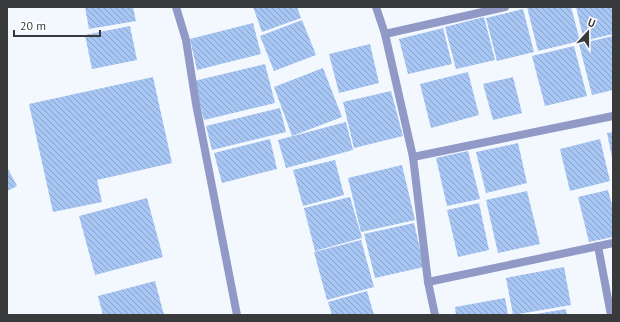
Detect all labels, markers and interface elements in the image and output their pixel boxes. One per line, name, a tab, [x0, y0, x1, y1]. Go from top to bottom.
scale bar	[14, 12, 100, 38]
north arrow	[568, 12, 608, 52]
text: U	[586, 15, 597, 30]
text: 20 m	[20, 18, 46, 33]

